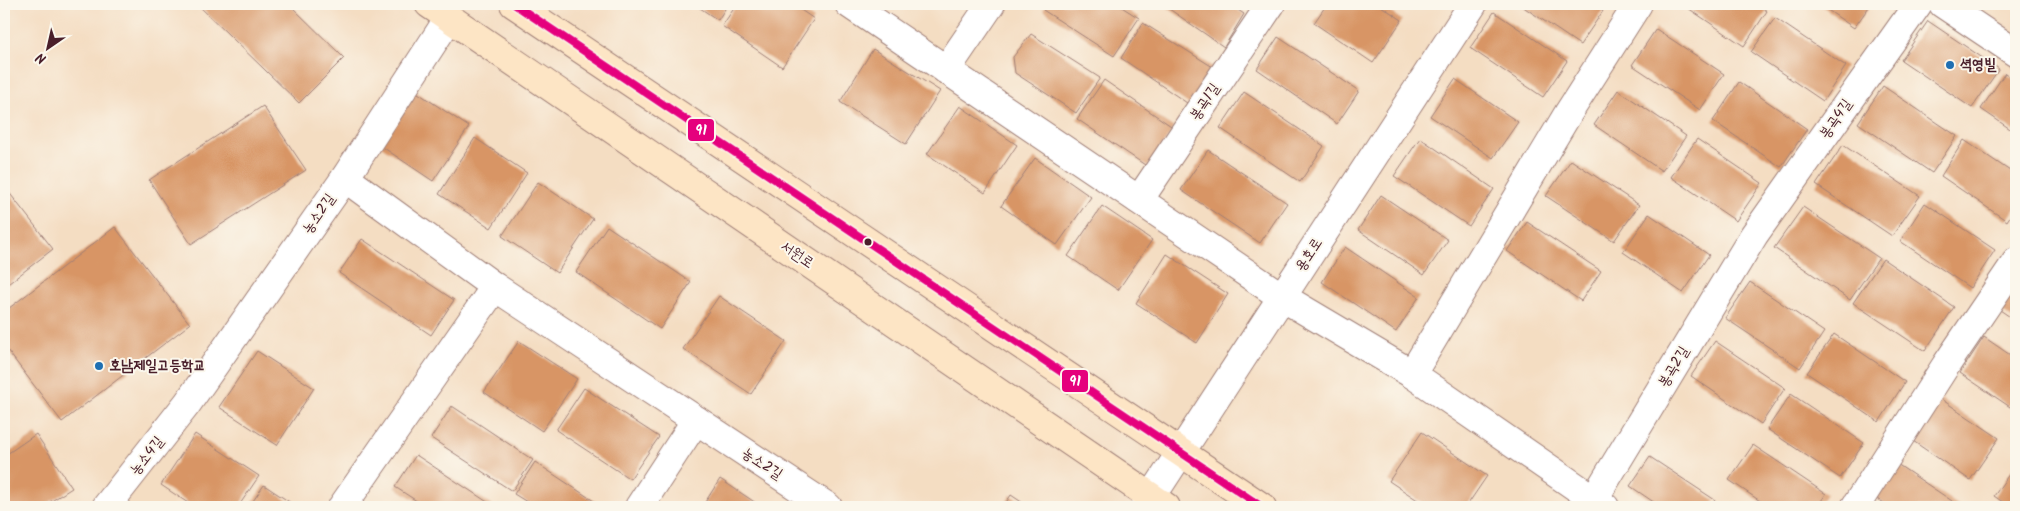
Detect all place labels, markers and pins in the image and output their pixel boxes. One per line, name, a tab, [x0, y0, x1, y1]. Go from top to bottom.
place label: 셕영빌	[1960, 53, 1997, 77]
marker: 셕영빌	[1944, 59, 1956, 71]
unlabelled marker	[863, 237, 873, 247]
place label: 호남제일고등학교	[109, 354, 206, 378]
marker: 호남제일고등학교	[93, 360, 105, 372]

